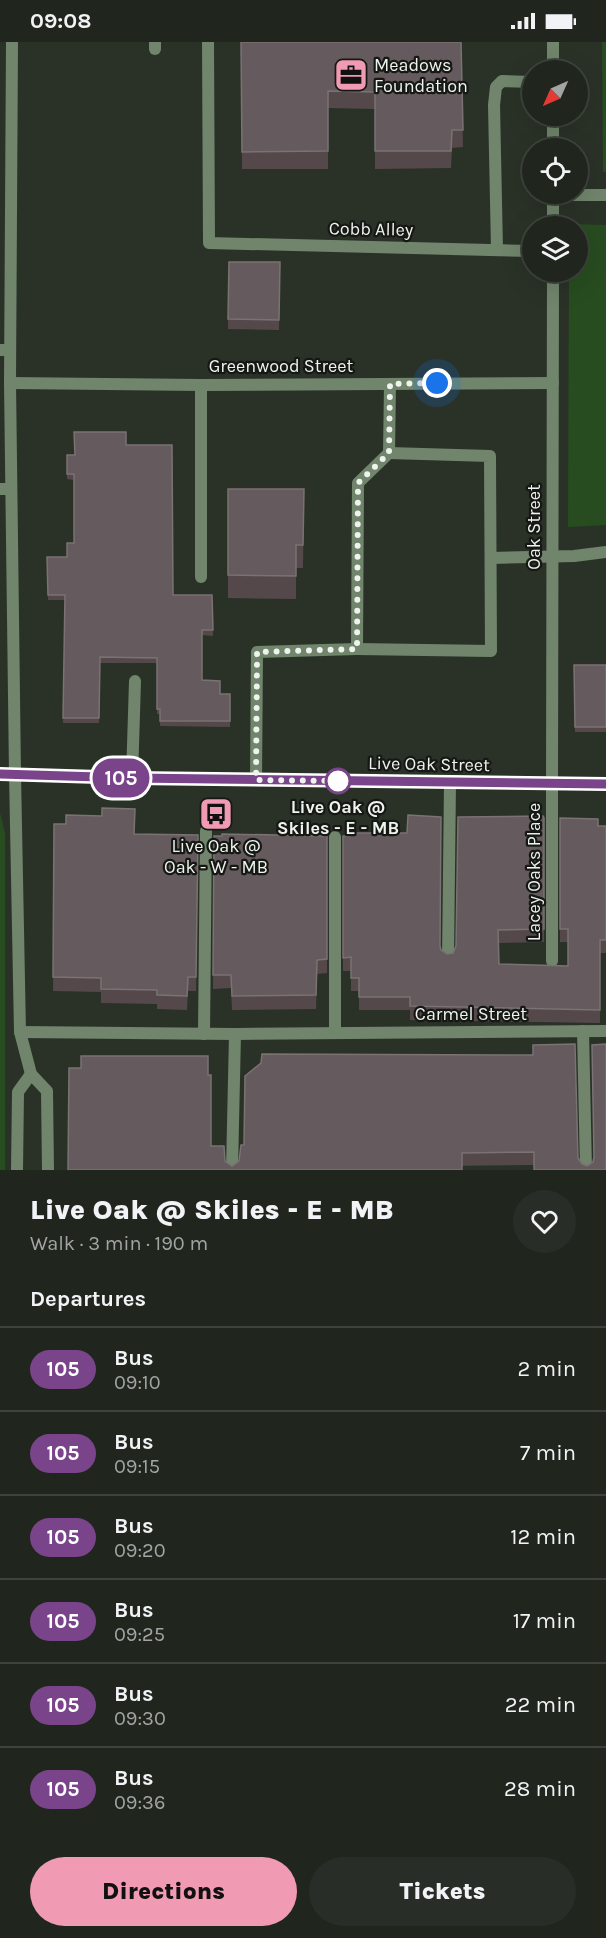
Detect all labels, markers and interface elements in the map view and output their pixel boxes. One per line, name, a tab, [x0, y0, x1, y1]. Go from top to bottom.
text: 09:08	[30, 8, 91, 34]
place label: Meadows Foundation	[374, 54, 468, 97]
office icon: Meadows Foundation	[333, 57, 369, 93]
north arrow	[522, 60, 588, 126]
map controls	[522, 60, 588, 282]
button: locate	[522, 138, 588, 204]
button: layers	[522, 216, 588, 282]
street label: Cobb Alley	[329, 217, 414, 241]
street label: Greenwood Street	[209, 355, 353, 377]
your location	[422, 368, 452, 398]
street label: Oak Street	[523, 484, 545, 570]
street label: Live Oak Street	[368, 752, 490, 776]
line badge: 105	[86, 758, 156, 798]
text: 105	[105, 766, 138, 790]
marker: Live Oak @ Skiles - E - MB	[325, 768, 351, 794]
bus stop icon: Live Oak @ Oak - W - MB	[198, 796, 234, 832]
place label: Live Oak @ Skiles - E - MB	[277, 796, 399, 839]
street label: Lacey Oaks Place	[523, 803, 545, 941]
place label: Live Oak @ Oak - W - MB	[164, 835, 268, 878]
street label: Carmel Street	[415, 1003, 527, 1025]
button: heart	[513, 1190, 576, 1253]
text: Live Oak @ Skiles - E - MB	[30, 1193, 394, 1226]
text: Walk · 3 min · 190 m	[30, 1232, 208, 1255]
text: Departures	[30, 1286, 146, 1312]
text: Bus	[114, 1345, 154, 1371]
text: 2 min	[518, 1356, 576, 1382]
text: 105	[47, 1357, 80, 1381]
text: 09:10	[114, 1371, 161, 1394]
text: Bus	[114, 1429, 154, 1455]
text: 7 min	[520, 1440, 576, 1466]
text: 105	[47, 1441, 80, 1465]
text: 09:15	[114, 1455, 160, 1478]
text: Bus	[114, 1513, 154, 1539]
text: 12 min	[510, 1524, 576, 1550]
text: 105	[47, 1525, 80, 1549]
text: 09:20	[114, 1539, 166, 1562]
text: Bus	[114, 1597, 154, 1623]
text: 17 min	[513, 1608, 576, 1634]
text: 105	[47, 1609, 80, 1633]
text: 09:25	[114, 1623, 165, 1646]
text: Bus	[114, 1681, 154, 1707]
text: 22 min	[505, 1692, 576, 1718]
text: 105	[47, 1693, 80, 1717]
text: 09:30	[114, 1707, 166, 1730]
text: Bus	[114, 1765, 154, 1791]
text: 28 min	[504, 1776, 576, 1802]
text: 105	[47, 1777, 80, 1801]
text: 09:36	[114, 1791, 165, 1814]
button: Directions	[30, 1857, 297, 1926]
button: Tickets	[309, 1857, 576, 1926]

